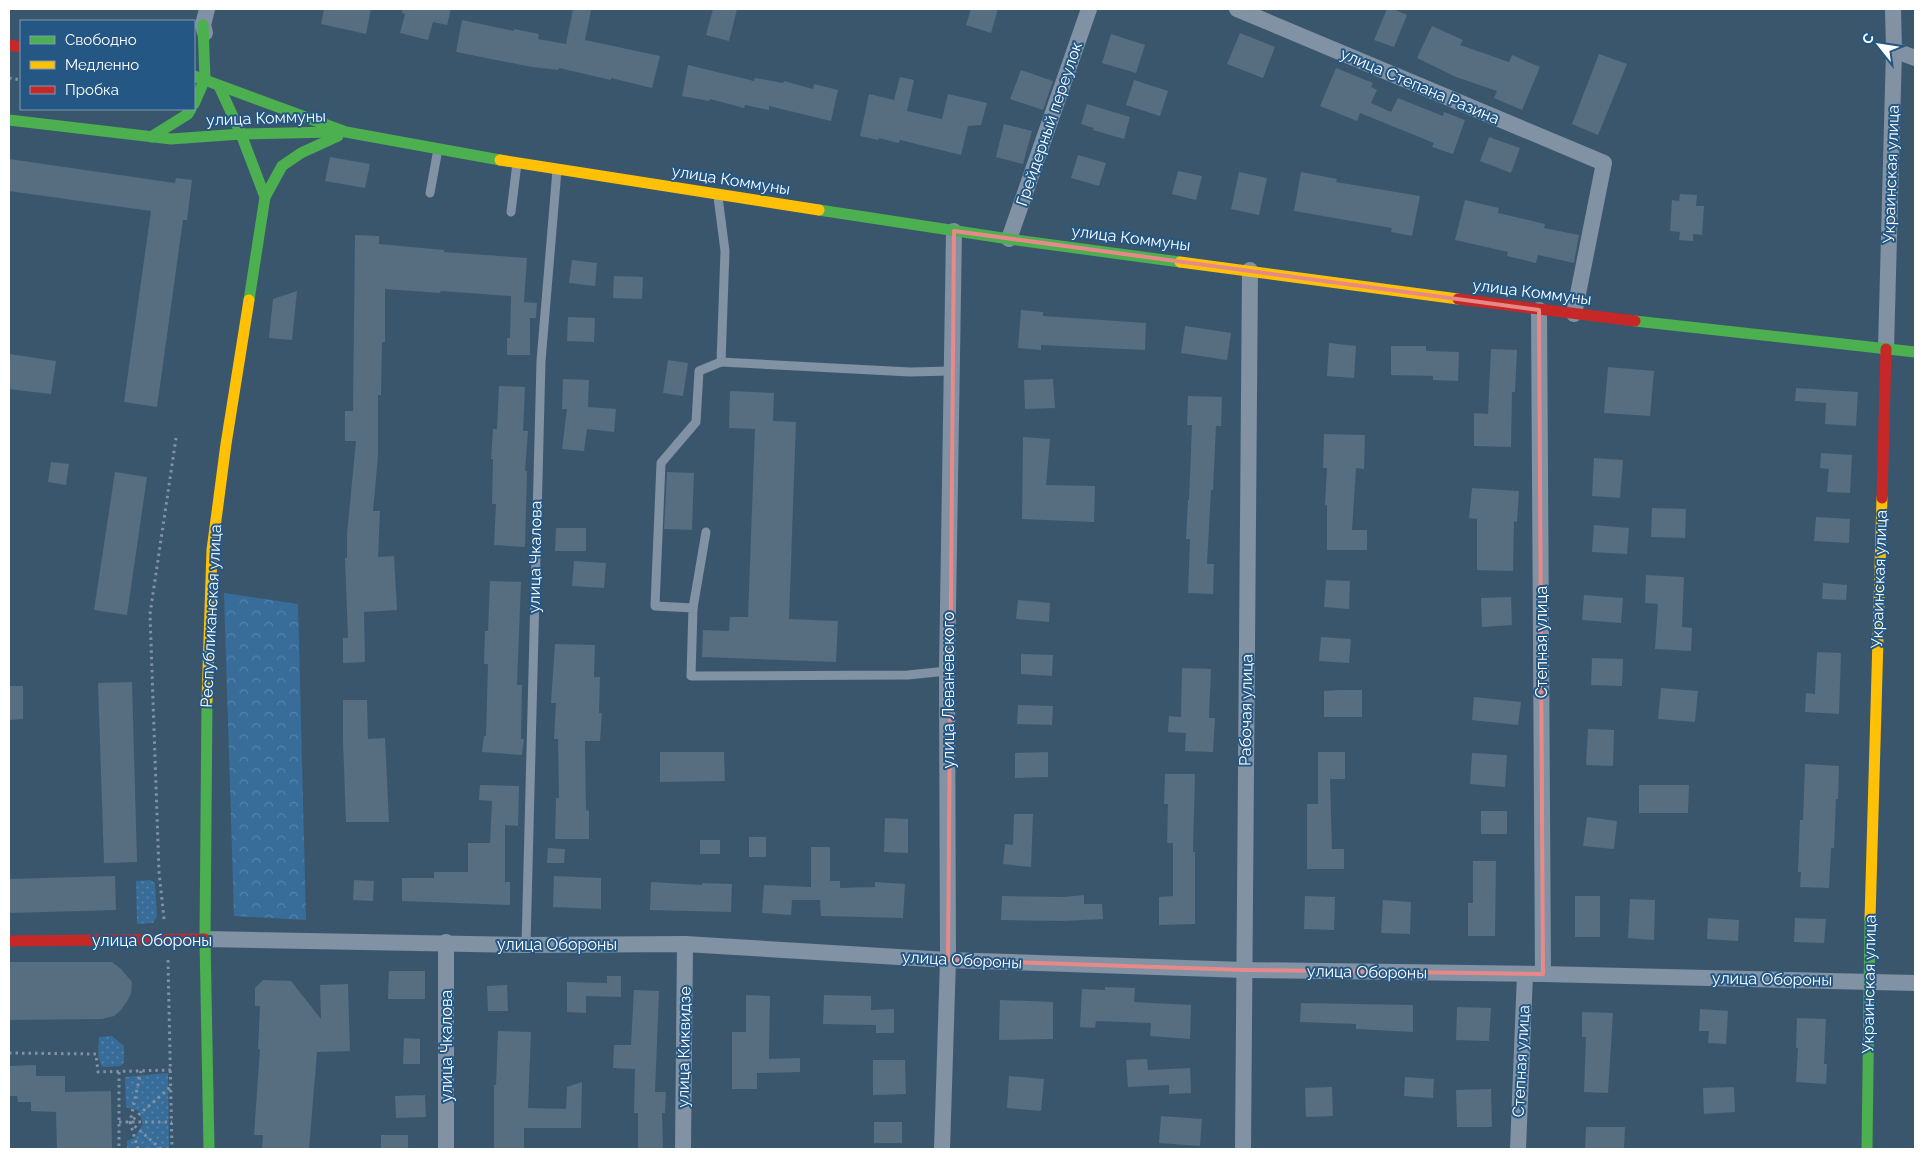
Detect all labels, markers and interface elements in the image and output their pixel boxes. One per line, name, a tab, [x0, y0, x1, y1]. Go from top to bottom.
legend	[20, 20, 195, 110]
north arrow	[1854, 20, 1904, 70]
text: С	[1858, 30, 1877, 47]
text: Свободно	[65, 31, 137, 49]
street label: Грейдерный переулок	[1012, 39, 1086, 209]
street label: улица Степана Разина	[1338, 44, 1502, 128]
text: Медленно	[65, 56, 139, 74]
text: Пробка	[65, 81, 119, 99]
street label: Украинская улица	[1879, 104, 1903, 244]
street label: улица Коммуны	[206, 106, 326, 130]
street label: улица Коммуны	[670, 161, 792, 199]
street label: улица Коммуны	[1070, 221, 1192, 255]
street label: улица Коммуны	[1471, 275, 1593, 309]
street label: улица Чкалова	[525, 501, 545, 613]
street label: Украинская улица	[1867, 509, 1891, 649]
street label: Республиканская улица	[197, 524, 225, 708]
street label: Степная улица	[1532, 586, 1551, 698]
street label: улица Леваневского	[939, 611, 958, 769]
street label: Рабочая улица	[1236, 654, 1256, 766]
street label: Украинская улица	[1858, 915, 1880, 1053]
street label: улица Обороны	[92, 931, 212, 950]
street label: улица Обороны	[497, 935, 617, 954]
street label: улица Обороны	[901, 947, 1023, 973]
street label: улица Обороны	[1307, 961, 1427, 983]
street label: улица Обороны	[1712, 968, 1832, 990]
street label: улица Киквидзе	[673, 986, 695, 1108]
street label: улица Чкалова	[437, 990, 456, 1102]
street label: Степная улица	[1509, 1004, 1533, 1118]

